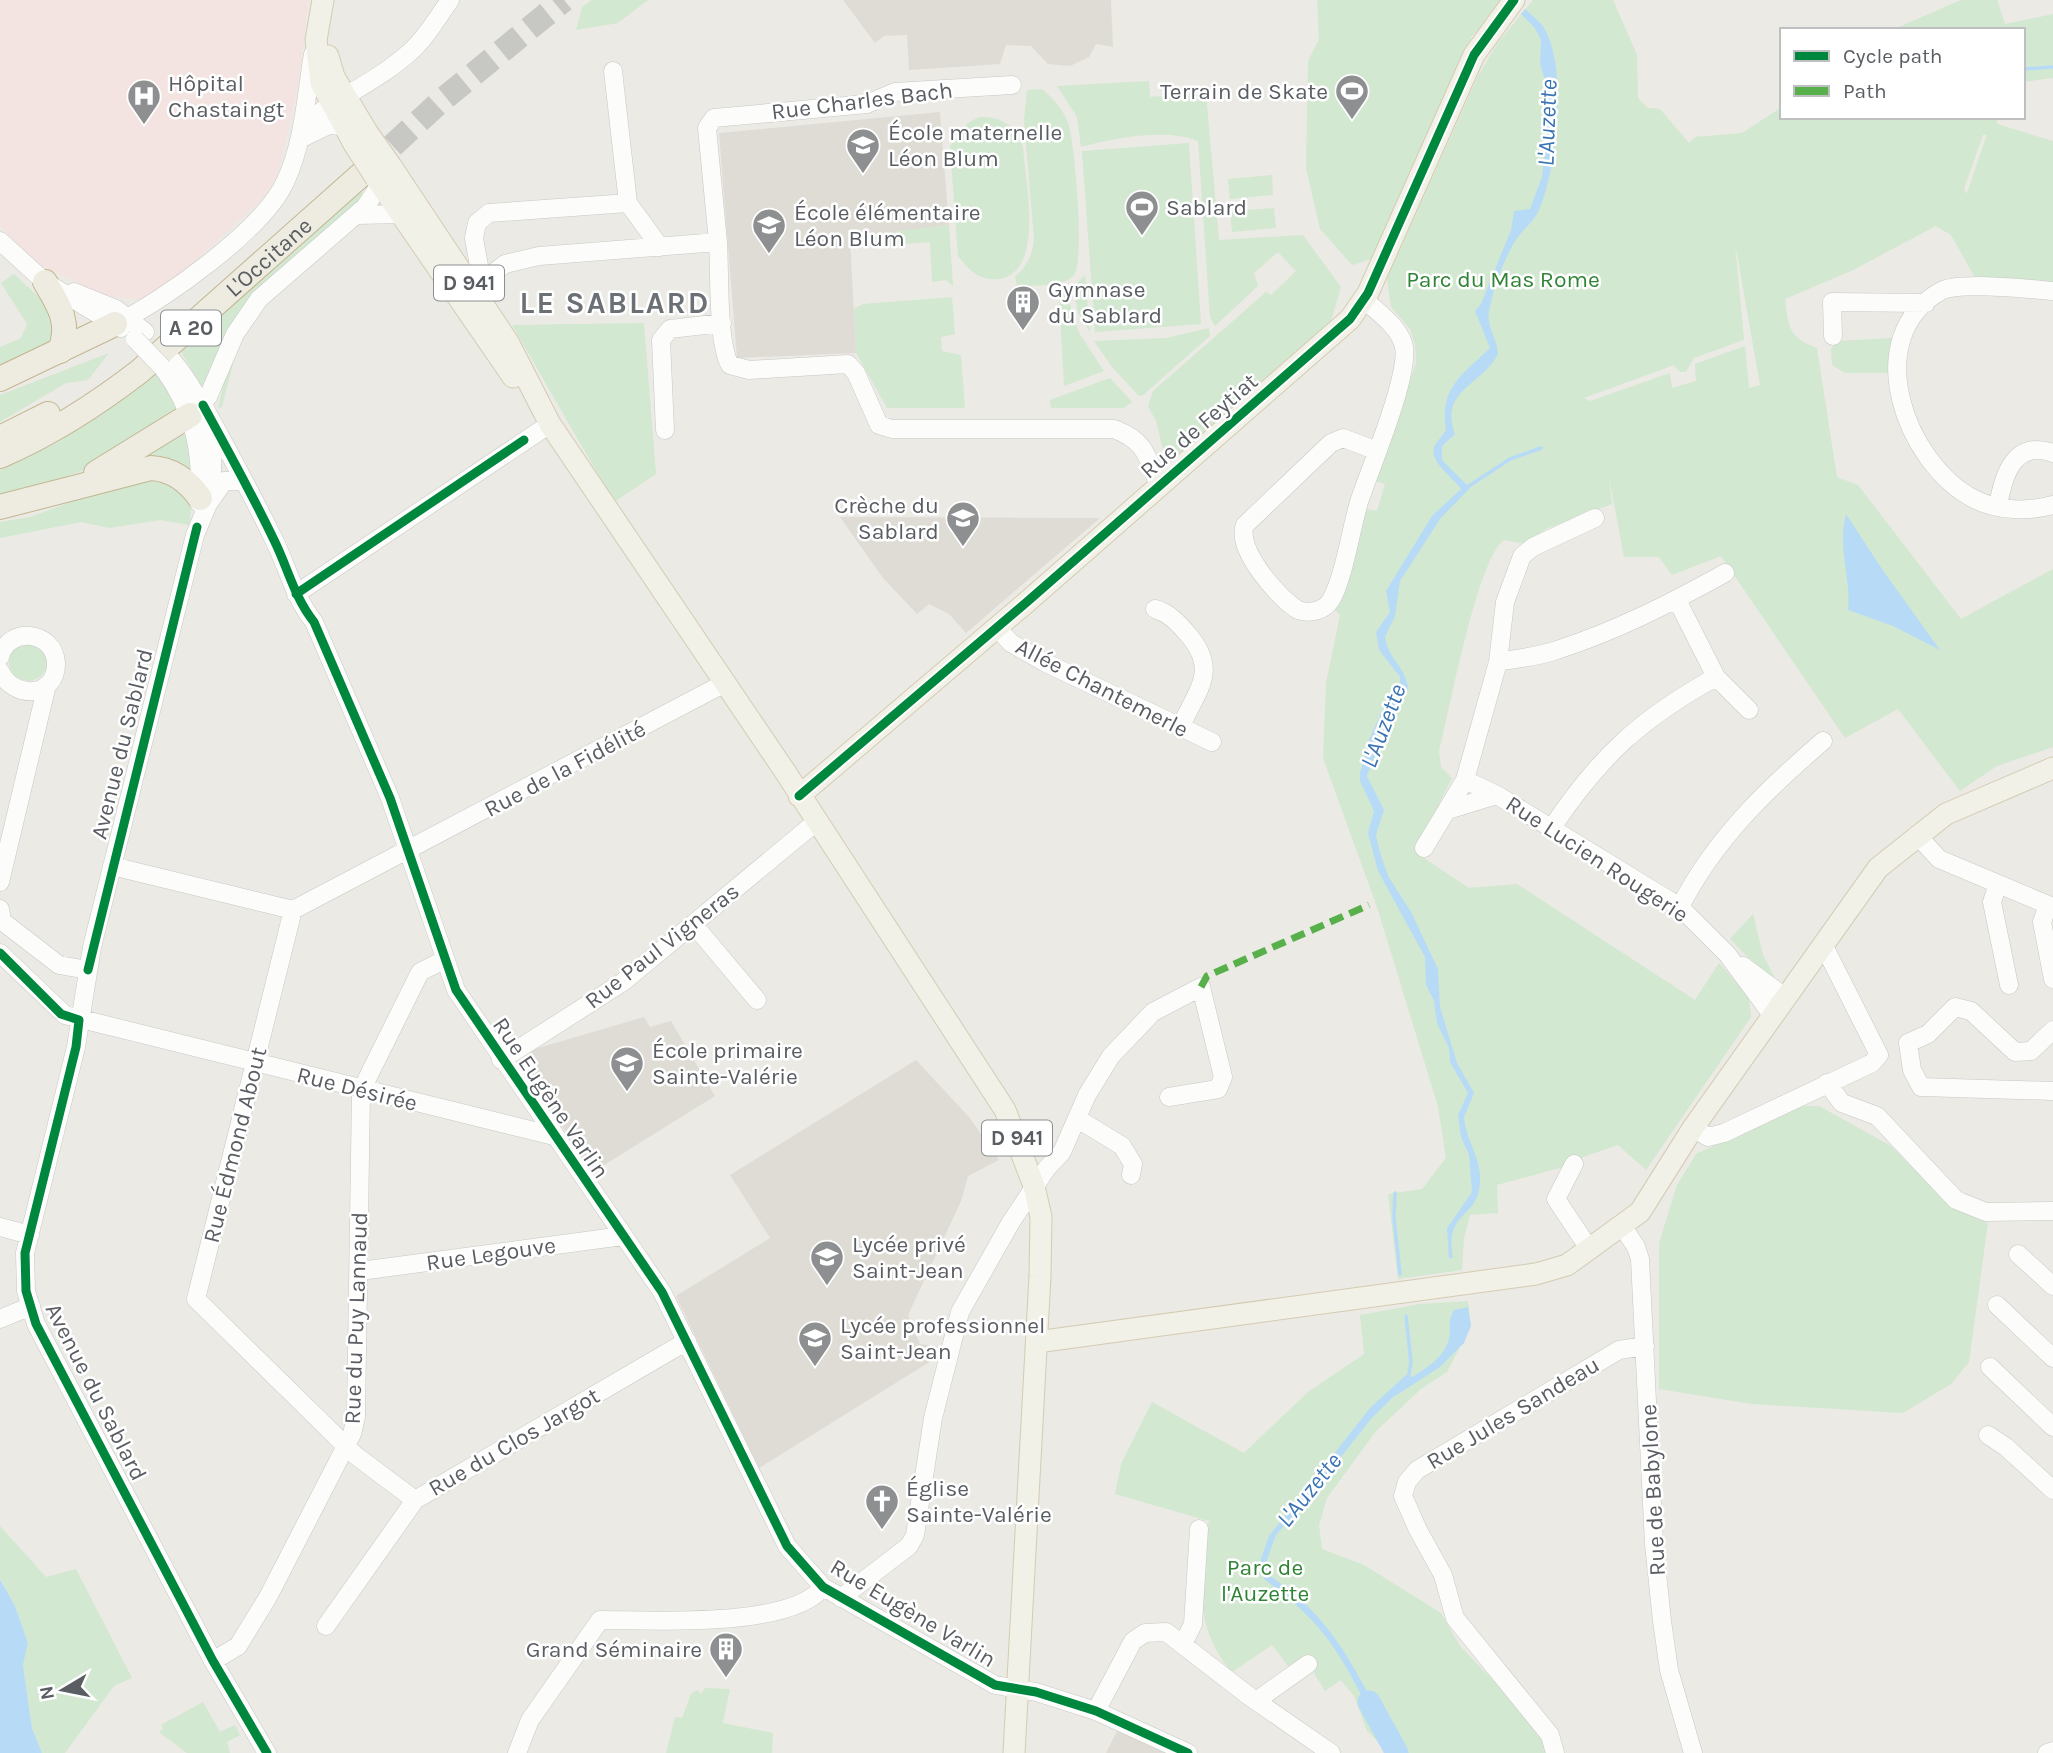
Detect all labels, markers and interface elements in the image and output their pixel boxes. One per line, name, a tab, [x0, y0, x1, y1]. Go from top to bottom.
legend	[1780, 28, 2025, 119]
text: Cycle path	[1843, 44, 1943, 68]
place label: Hôpital Chastaingt	[168, 70, 285, 123]
sports icon: Terrain de Skate	[1333, 72, 1371, 121]
street label: Rue Charles Bach	[770, 76, 954, 126]
hospital icon: Hôpital Chastaingt	[125, 77, 163, 126]
place label: Terrain de Skate	[1160, 78, 1328, 105]
water label: L'Auzette	[1531, 79, 1563, 167]
text: Path	[1843, 79, 1887, 103]
place label: École maternelle Léon Blum	[888, 119, 1062, 172]
school or university icon: École maternelle Léon Blum	[844, 126, 882, 175]
sports icon: Sablard	[1123, 188, 1161, 237]
place label: Sablard	[1166, 194, 1247, 221]
place label: École élémentaire Léon Blum	[794, 199, 981, 252]
school or university icon: École élémentaire Léon Blum	[750, 206, 788, 255]
street label: L'Occitane	[220, 212, 317, 302]
road number: D 941	[434, 266, 504, 300]
park label: Parc du Mas Rome	[1406, 266, 1600, 293]
place label: Gymnase du Sablard	[1048, 276, 1162, 329]
building icon: Gymnase du Sablard	[1004, 283, 1042, 332]
district label: LE SABLARD	[520, 285, 710, 321]
road number: A 20	[161, 310, 221, 346]
street label: Rue de Feytiat	[1135, 367, 1264, 484]
place label: Crèche du Sablard	[834, 492, 939, 545]
school or university icon: Crèche du Sablard	[944, 499, 982, 548]
street label: Allée Chantemerle	[1011, 633, 1193, 743]
street label: Avenue du Sablard	[85, 646, 159, 842]
water label: L'Auzette	[1354, 680, 1412, 772]
street label: Rue de la Fidélité	[480, 715, 650, 823]
street label: Rue Lucien Rougerie	[1501, 790, 1693, 928]
street label: Rue Paul Vigneras	[580, 877, 744, 1015]
street label: Rue Eugène Varlin	[487, 1012, 615, 1184]
place label: École primaire Sainte-Valérie	[652, 1037, 803, 1090]
street label: Rue Édmond About	[198, 1044, 272, 1246]
school or university icon: École primaire Sainte-Valérie	[608, 1044, 646, 1093]
street label: Rue Désirée	[294, 1061, 420, 1117]
road number: D 941	[982, 1120, 1052, 1156]
street label: Rue du Puy Lannaud	[339, 1211, 373, 1425]
place label: Lycée privé Saint-Jean	[852, 1231, 966, 1284]
street label: Rue Legouve	[424, 1232, 558, 1276]
school or university icon: Lycée privé Saint-Jean	[808, 1238, 846, 1287]
street label: Avenue du Sablard	[40, 1299, 152, 1485]
place label: Lycée professionnel Saint-Jean	[840, 1312, 1045, 1365]
school or university icon: Lycée professionnel Saint-Jean	[796, 1319, 834, 1368]
street label: Rue Jules Sandeau	[1422, 1351, 1604, 1475]
street label: Rue du Clos Jargot	[424, 1382, 605, 1502]
street label: Rue de Babylone	[1635, 1403, 1671, 1577]
water label: L'Auzette	[1271, 1447, 1347, 1533]
place label: Église Sainte-Valérie	[906, 1475, 1052, 1528]
church icon: Église Sainte-Valérie	[863, 1482, 901, 1531]
street label: Rue Eugène Varlin	[825, 1553, 1001, 1673]
park label: Parc de l'Auzette	[1221, 1554, 1309, 1607]
building icon: Grand Séminaire	[707, 1630, 745, 1679]
place label: Grand Séminaire	[526, 1636, 702, 1663]
north arrow	[28, 1655, 98, 1725]
text: N	[35, 1684, 59, 1701]

